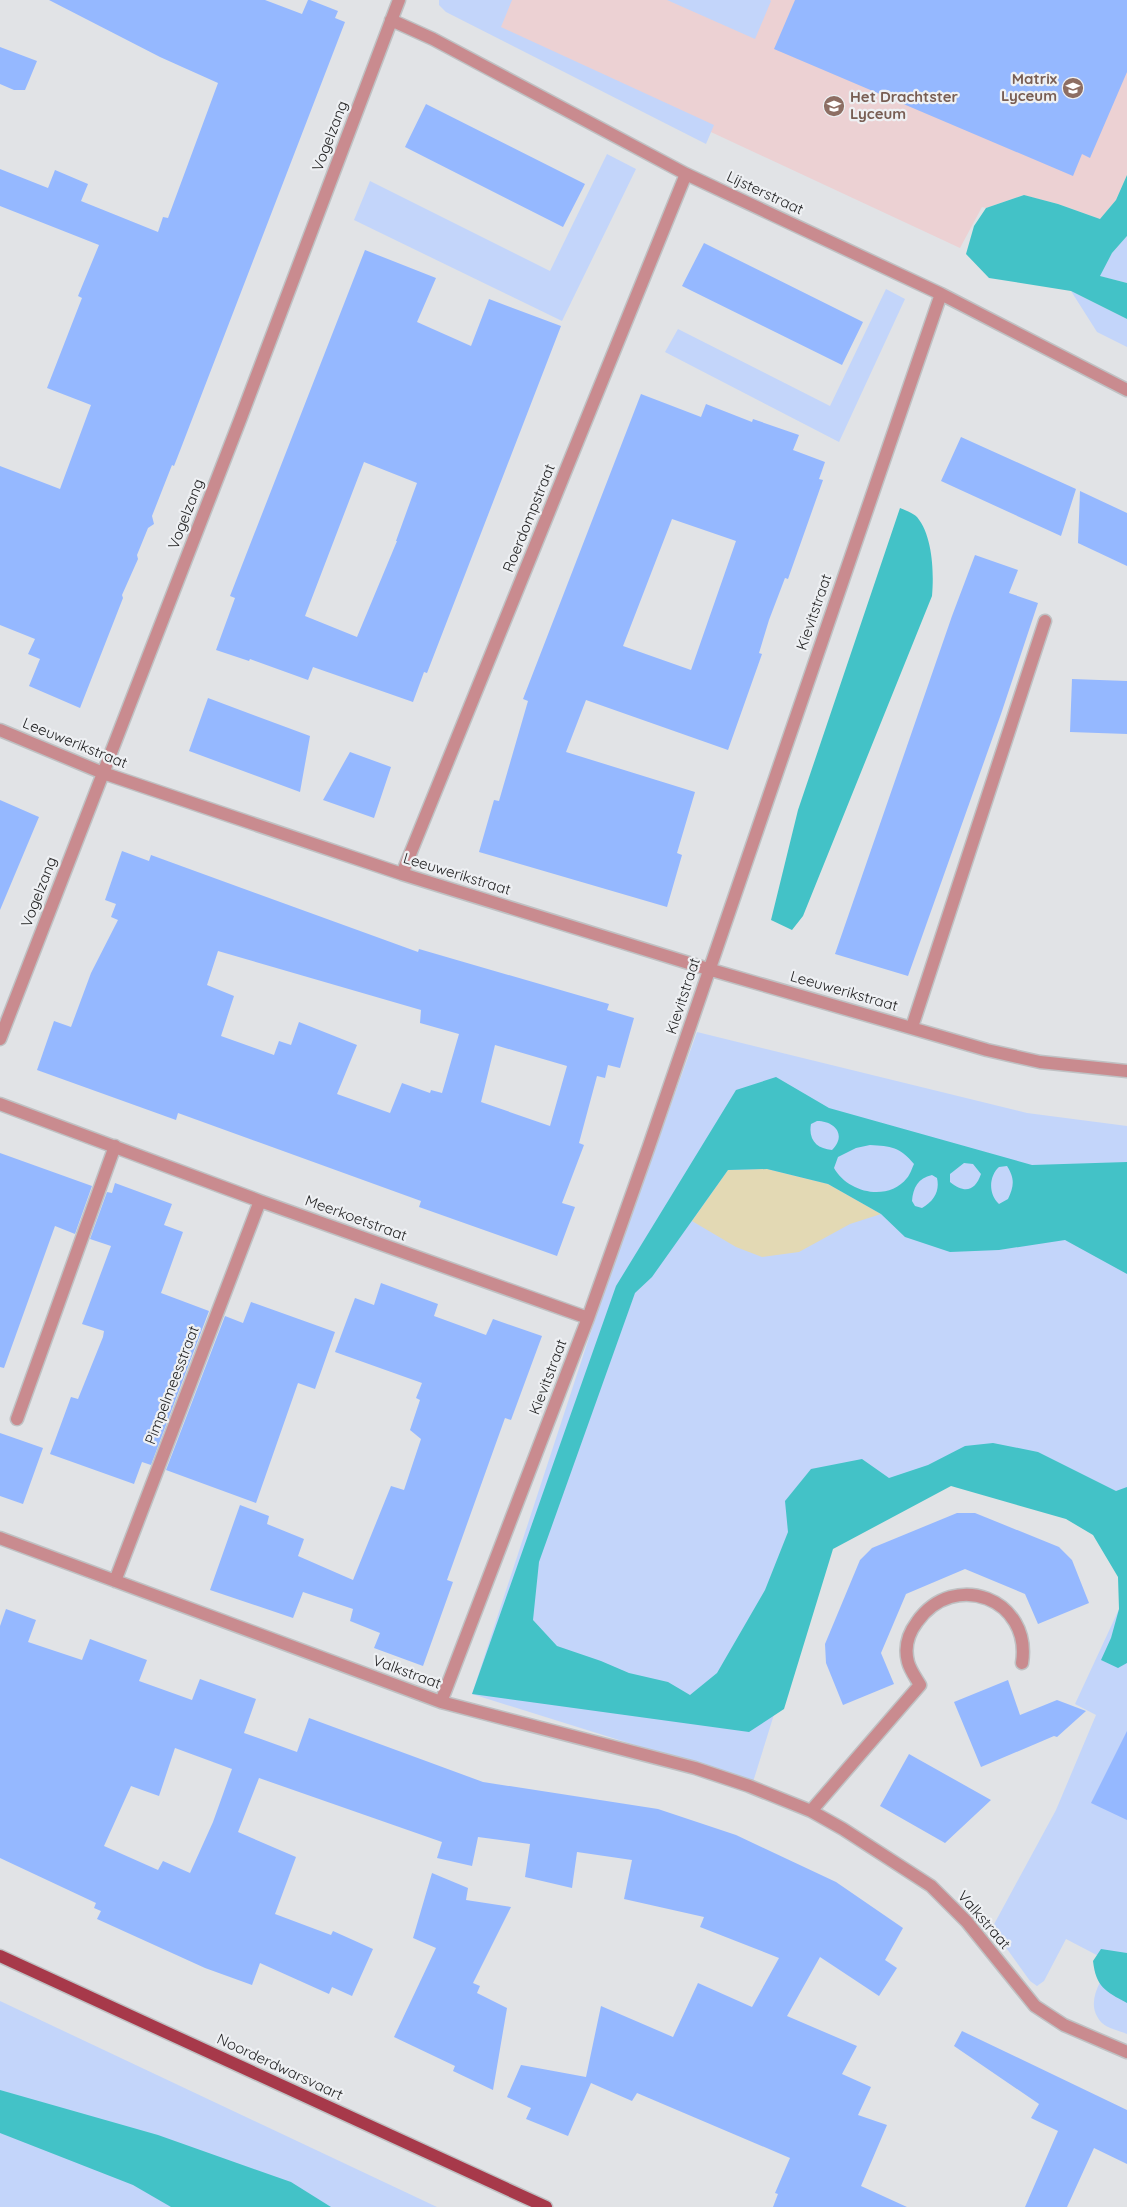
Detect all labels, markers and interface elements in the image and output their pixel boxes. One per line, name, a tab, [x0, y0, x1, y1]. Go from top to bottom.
place label: Matrix Lyceum	[1001, 69, 1058, 105]
school or university icon: Matrix Lyceum	[1061, 76, 1085, 100]
place label: Het Drachtster Lyceum	[850, 87, 959, 123]
school or university icon: Het Drachtster Lyceum	[822, 94, 846, 118]
street label: Vogelzang	[307, 98, 352, 174]
street label: Lijsterstraat	[724, 166, 807, 219]
street label: Roerdompstraat	[498, 461, 559, 575]
street label: Vogelzang	[163, 476, 208, 552]
street label: Kievitstraat	[792, 571, 835, 652]
street label: Leeuwerikstraat	[20, 713, 130, 772]
street label: Leeuwerikstraat	[401, 848, 513, 899]
street label: Vogelzang	[16, 854, 61, 930]
street label: Kievitstraat	[661, 955, 704, 1037]
street label: Leeuwerikstraat	[788, 966, 900, 1015]
street label: Meerkoetstraat	[303, 1190, 410, 1245]
street label: Pimpelmeesstraat	[140, 1323, 203, 1447]
street label: Kievitstraat	[524, 1336, 571, 1417]
street label: Valkstraat	[370, 1650, 444, 1693]
street label: Valkstraat	[954, 1886, 1015, 1953]
street label: Noorderdwarsvaart	[214, 2029, 346, 2104]

